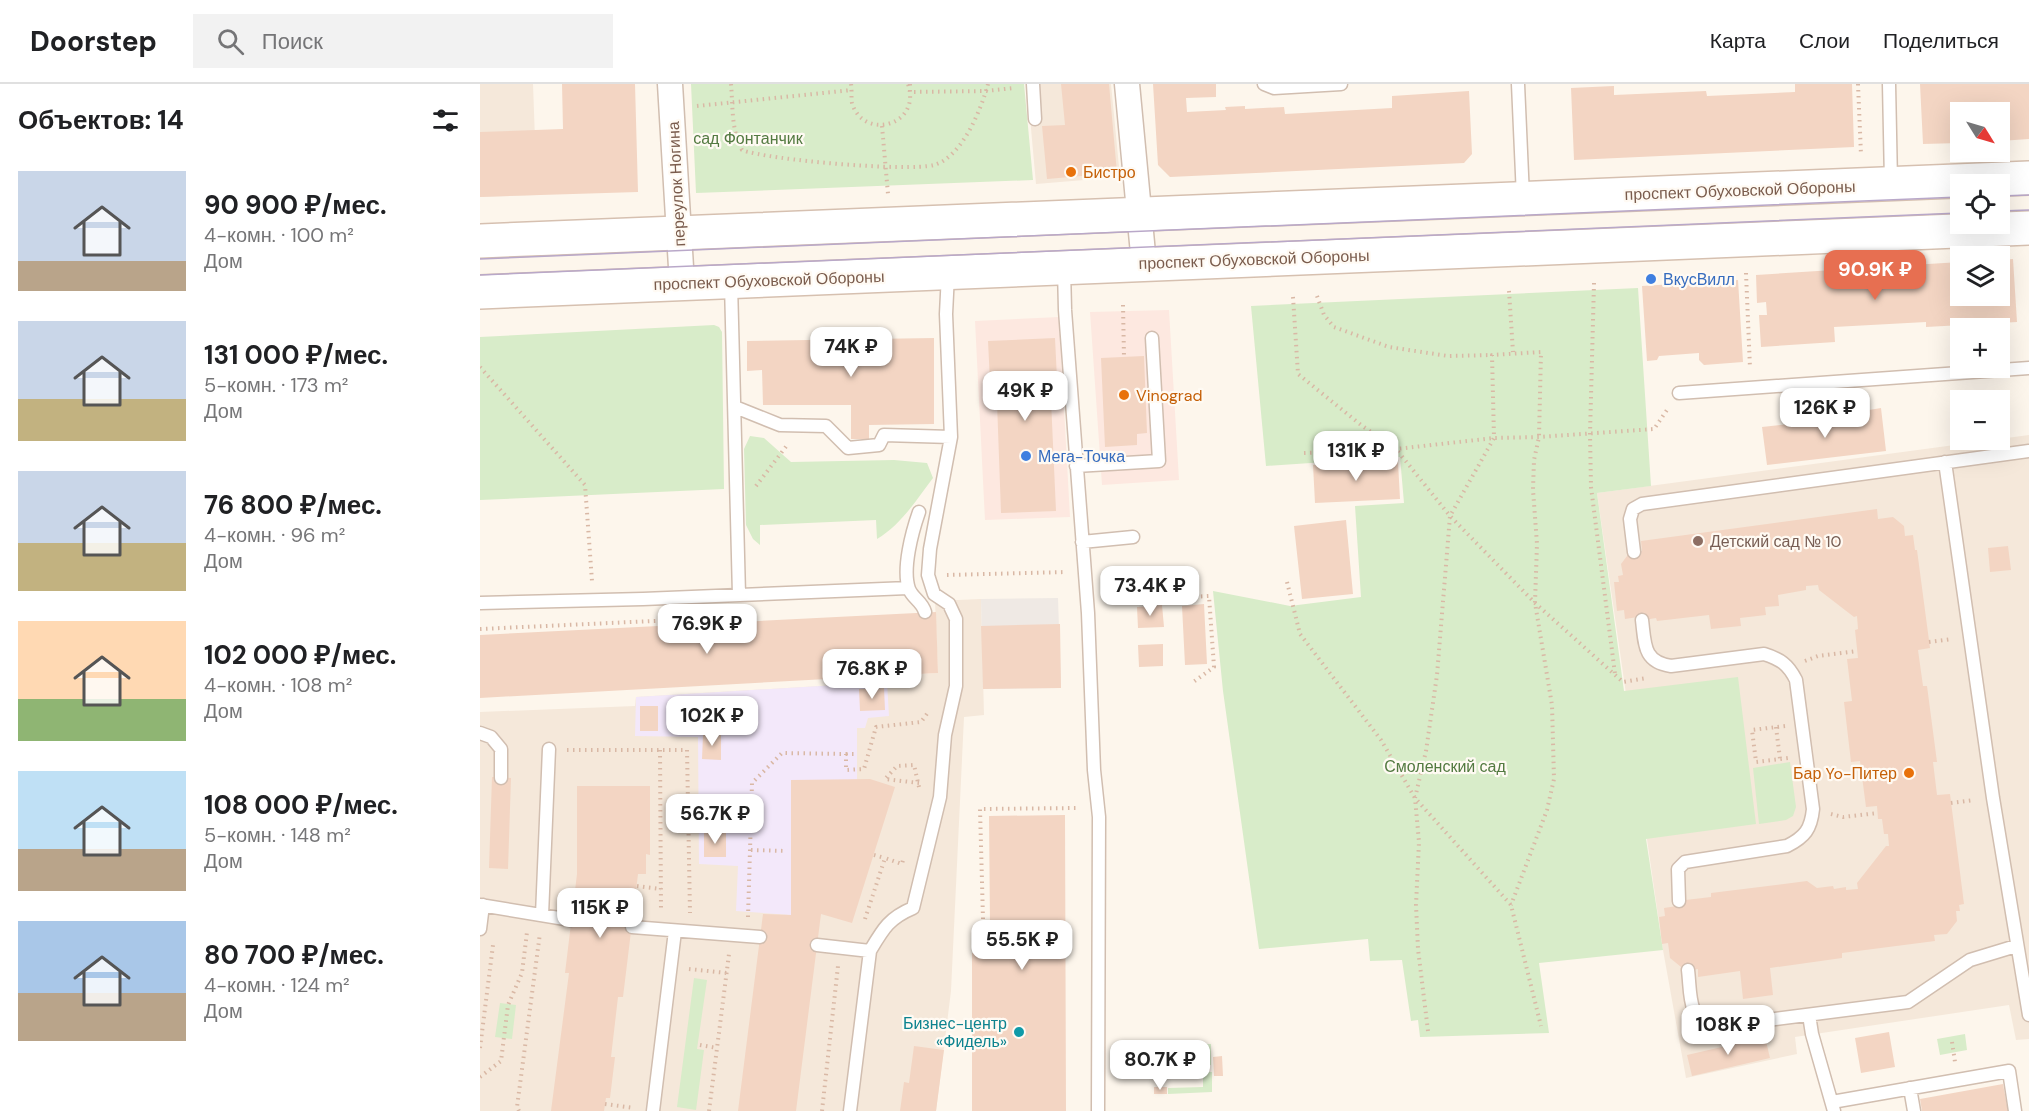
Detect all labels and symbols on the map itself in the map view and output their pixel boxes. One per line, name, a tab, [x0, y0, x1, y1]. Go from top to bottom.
north arrow	[1950, 102, 2010, 162]
street label: переулок Ногина	[663, 121, 690, 247]
park label: сад Фонтанчик	[693, 128, 804, 149]
place label: Бистро	[1083, 162, 1136, 183]
marker: Бистро	[1064, 165, 1078, 179]
street label: проспект Обуховской Обороны	[1624, 176, 1856, 205]
street label: проспект Обуховской Обороны	[1138, 245, 1370, 274]
pin: 90.9K ₽	[1820, 250, 1930, 301]
street label: проспект Обуховской Обороны	[653, 266, 885, 295]
place label: ВкусВилл	[1663, 269, 1735, 290]
marker: ВкусВилл	[1644, 272, 1658, 286]
pin: 74K ₽	[809, 327, 893, 378]
pin: 49K ₽	[983, 371, 1067, 422]
place label: Vinograd	[1136, 385, 1202, 406]
marker: Vinograd	[1117, 388, 1131, 402]
pin: 126K ₽	[1776, 388, 1874, 439]
pin: 131K ₽	[1307, 431, 1405, 482]
place label: Мега-Точка	[1038, 446, 1125, 467]
marker: Мега-Точка	[1019, 449, 1033, 463]
place label: Детский сад № 10	[1710, 531, 1841, 552]
marker: Детский сад № 10	[1691, 534, 1705, 548]
pin: 73.4K ₽	[1095, 566, 1205, 617]
pin: 76.9K ₽	[652, 604, 762, 655]
pin: 76.8K ₽	[817, 649, 927, 700]
pin: 102K ₽	[663, 696, 761, 747]
park label: Смоленский сад	[1384, 756, 1506, 777]
place label: Бар Yo-Питер	[1793, 763, 1897, 784]
marker: Бар Yo-Питер	[1902, 766, 1916, 780]
pin: 56.7K ₽	[660, 794, 770, 845]
pin: 115K ₽	[551, 888, 649, 939]
pin: 55.5K ₽	[967, 920, 1077, 971]
pin: 108K ₽	[1679, 1005, 1777, 1056]
place label: Бизнес-центр «Фидель»	[903, 1013, 1007, 1052]
marker: Бизнес-центр «Фидель»	[1012, 1025, 1026, 1039]
pin: 80.7K ₽	[1105, 1040, 1215, 1091]

